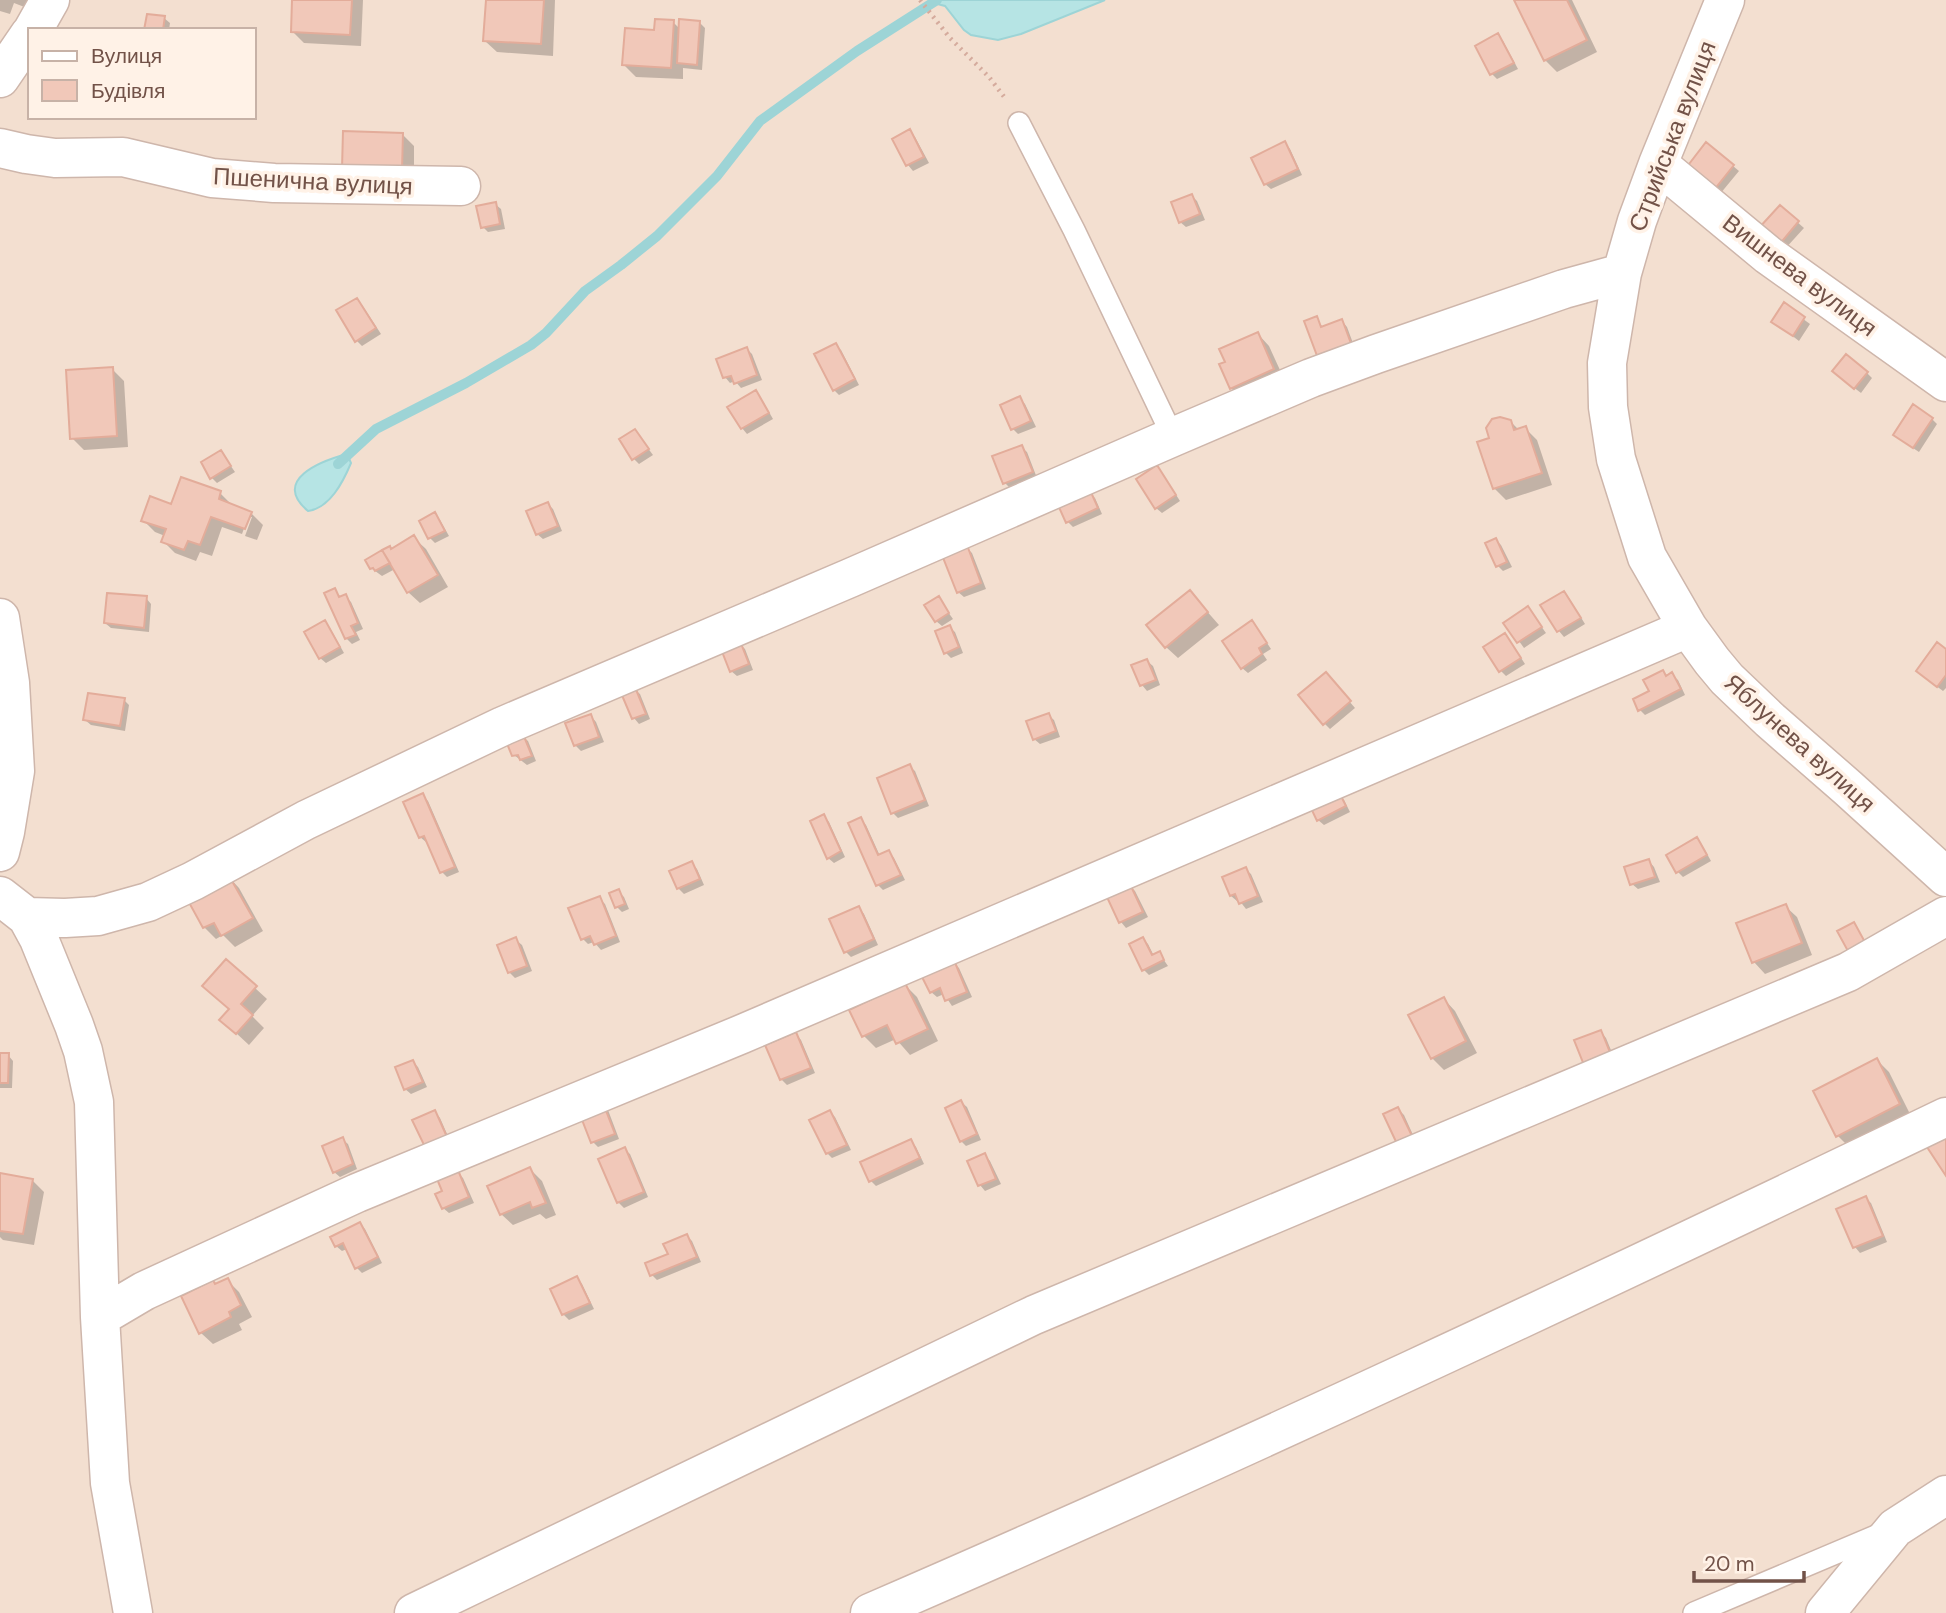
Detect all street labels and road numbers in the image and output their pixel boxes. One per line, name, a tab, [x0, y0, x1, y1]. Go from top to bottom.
street label: Стрийська вулиця	[1621, 36, 1723, 236]
street label: Пшенична вулиця	[212, 160, 414, 202]
street label: Вишнева вулиця	[1717, 207, 1883, 343]
street label: Яблунева вулиця	[1718, 667, 1882, 819]

